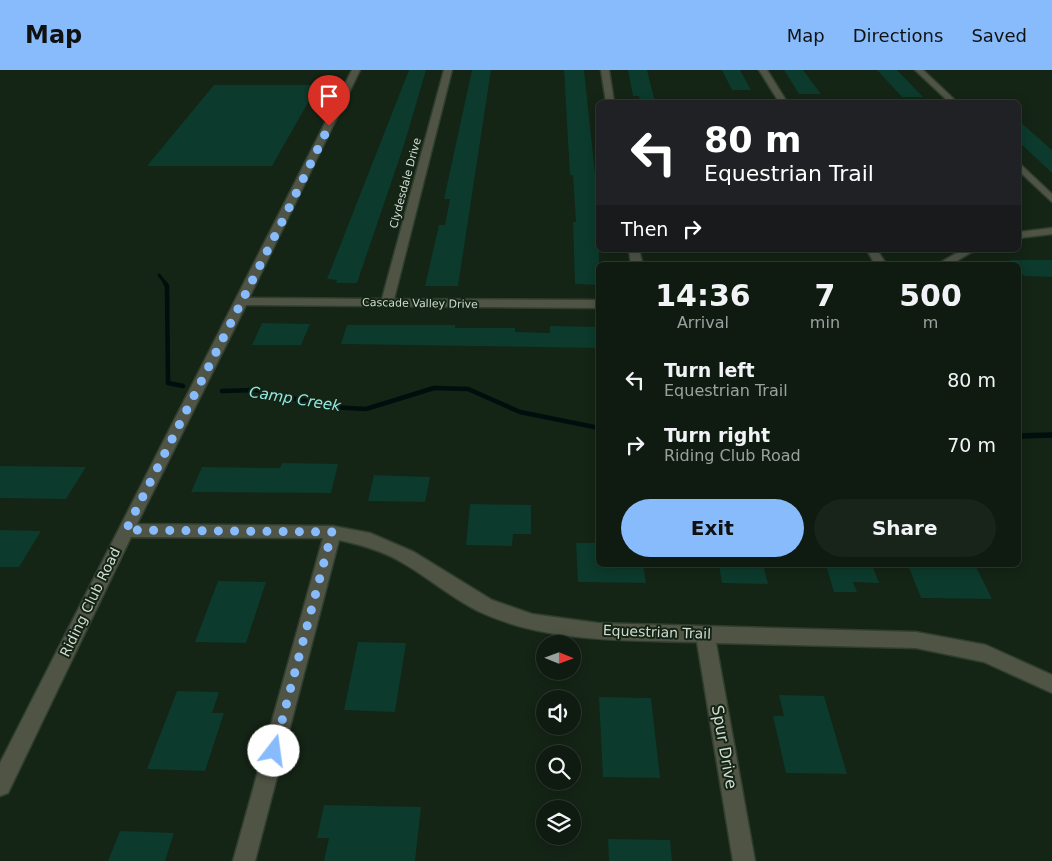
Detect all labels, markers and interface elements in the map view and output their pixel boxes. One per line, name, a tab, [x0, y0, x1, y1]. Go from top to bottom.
text: Map	[25, 21, 82, 49]
text: Map	[787, 25, 825, 46]
text: Directions	[853, 25, 943, 46]
text: Saved	[971, 25, 1027, 46]
pin	[308, 75, 350, 126]
icon: arrive	[315, 82, 343, 110]
icon: left	[621, 120, 686, 185]
text: 80 m	[704, 120, 801, 160]
street label: Clydesdale Drive	[387, 136, 424, 230]
text: Equestrian Trail	[704, 161, 874, 186]
icon: right	[678, 215, 706, 243]
text: Then	[621, 218, 668, 240]
text: 14:36	[655, 278, 751, 313]
text: 7	[814, 278, 835, 313]
text: 500	[899, 278, 962, 313]
street label: Cascade Valley Drive	[362, 296, 478, 311]
text: Arrival	[677, 313, 729, 332]
text: min	[810, 313, 840, 332]
text: m	[923, 313, 938, 332]
text: Turn left	[664, 359, 755, 381]
icon: left	[621, 366, 649, 394]
text: 80 m	[947, 369, 996, 391]
text: Equestrian Trail	[664, 381, 788, 400]
water label: Camp Creek	[248, 383, 343, 415]
text: Turn right	[664, 424, 770, 446]
icon: right	[621, 431, 649, 459]
text: 70 m	[947, 434, 996, 456]
text: Riding Club Road	[664, 446, 801, 465]
button: Exit	[621, 499, 804, 557]
button: Share	[814, 499, 996, 557]
street label: Riding Club Road	[57, 545, 123, 659]
street label: Equestrian Trail	[603, 622, 711, 642]
north arrow	[536, 635, 581, 680]
map controls	[536, 635, 581, 845]
button: sound	[536, 690, 581, 735]
street label: Spur Drive	[708, 704, 741, 790]
position arrow	[247, 724, 299, 776]
button: search	[536, 745, 581, 790]
button: layers	[536, 800, 581, 845]

